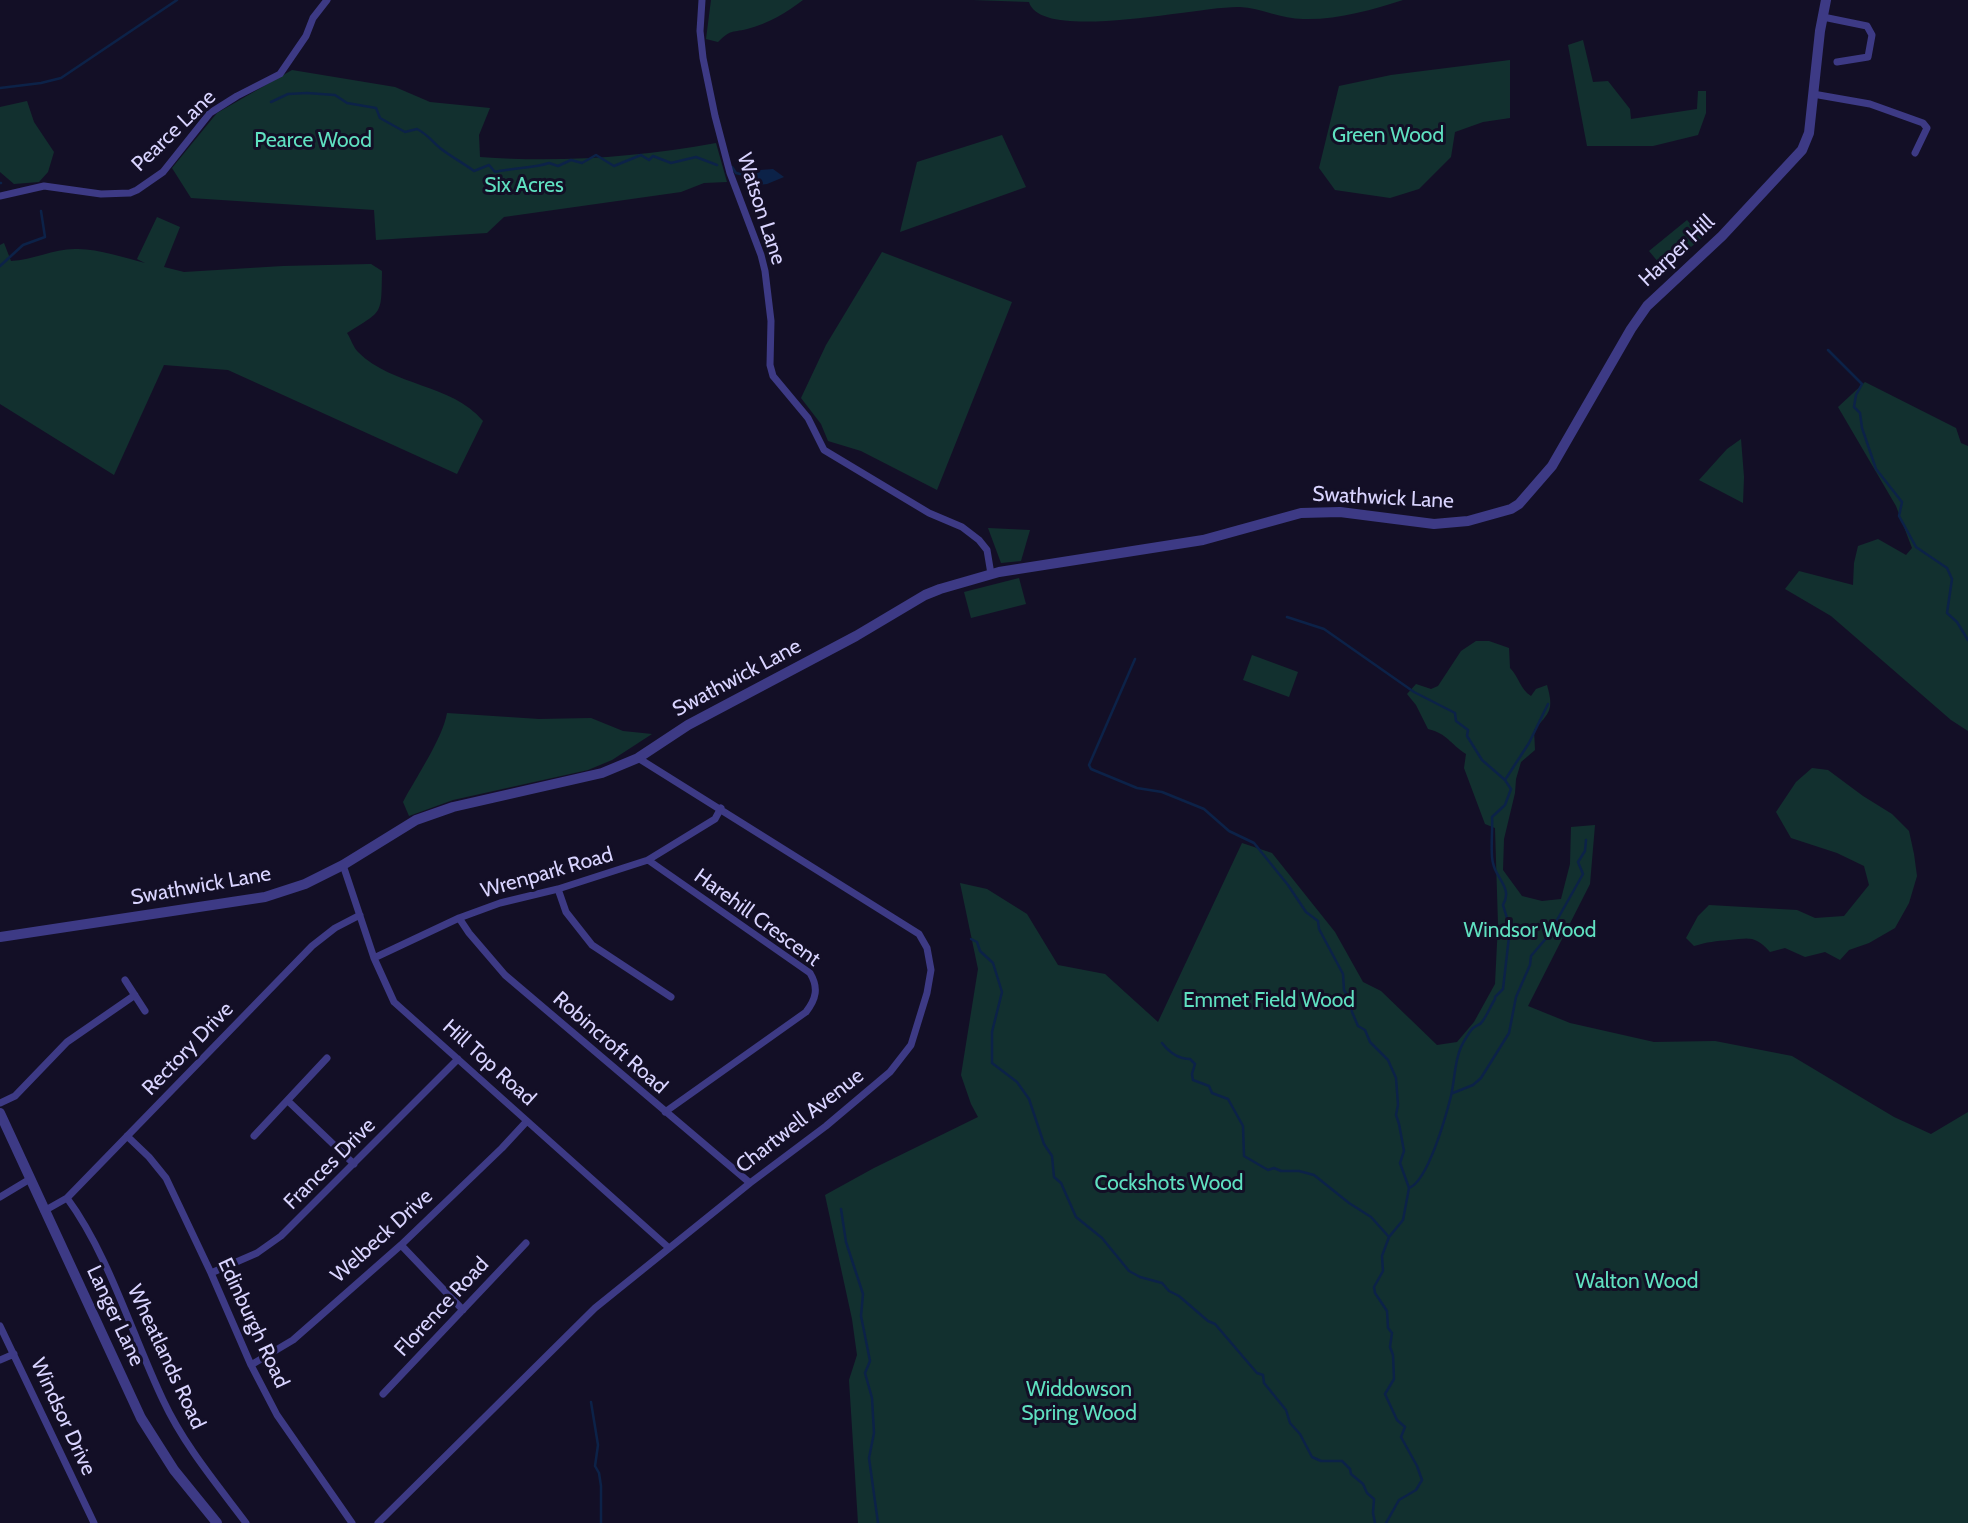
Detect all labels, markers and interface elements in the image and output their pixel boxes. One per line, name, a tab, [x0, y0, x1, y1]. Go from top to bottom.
street label: Pearce Lane	[127, 85, 221, 177]
park label: Green Wood	[1332, 123, 1444, 149]
park label: Pearce Wood	[254, 128, 372, 154]
street label: Watson Lane	[731, 150, 791, 268]
park label: Six Acres	[484, 173, 564, 199]
street label: Harper Hill	[1634, 210, 1720, 292]
street label: Swathwick Lane	[1312, 482, 1454, 514]
street label: Swathwick Lane	[669, 634, 805, 722]
street label: Wrenpark Road	[478, 842, 616, 904]
street label: Swathwick Lane	[129, 861, 273, 911]
street label: Harehill Crescent	[689, 864, 825, 972]
park label: Windsor Wood	[1463, 918, 1597, 944]
street label: Robincroft Road	[548, 986, 672, 1100]
park label: Emmet Field Wood	[1183, 988, 1355, 1014]
street label: Rectory Drive	[137, 997, 239, 1101]
street label: Hill Top Road	[437, 1015, 541, 1111]
street label: Chartwell Avenue	[731, 1063, 869, 1179]
street label: Frances Drive	[279, 1113, 381, 1215]
park label: Cockshots Wood	[1095, 1171, 1243, 1197]
street label: Welbeck Drive	[326, 1184, 438, 1288]
street label: Florence Road	[390, 1252, 494, 1362]
street label: Edinburgh Road	[212, 1254, 294, 1392]
street label: Langer Lane	[81, 1262, 149, 1370]
park label: Walton Wood	[1576, 1269, 1698, 1295]
street label: Wheatlands Road	[122, 1281, 210, 1433]
street label: Windsor Drive	[25, 1354, 101, 1480]
park label: Widdowson Spring Wood	[1021, 1377, 1137, 1427]

